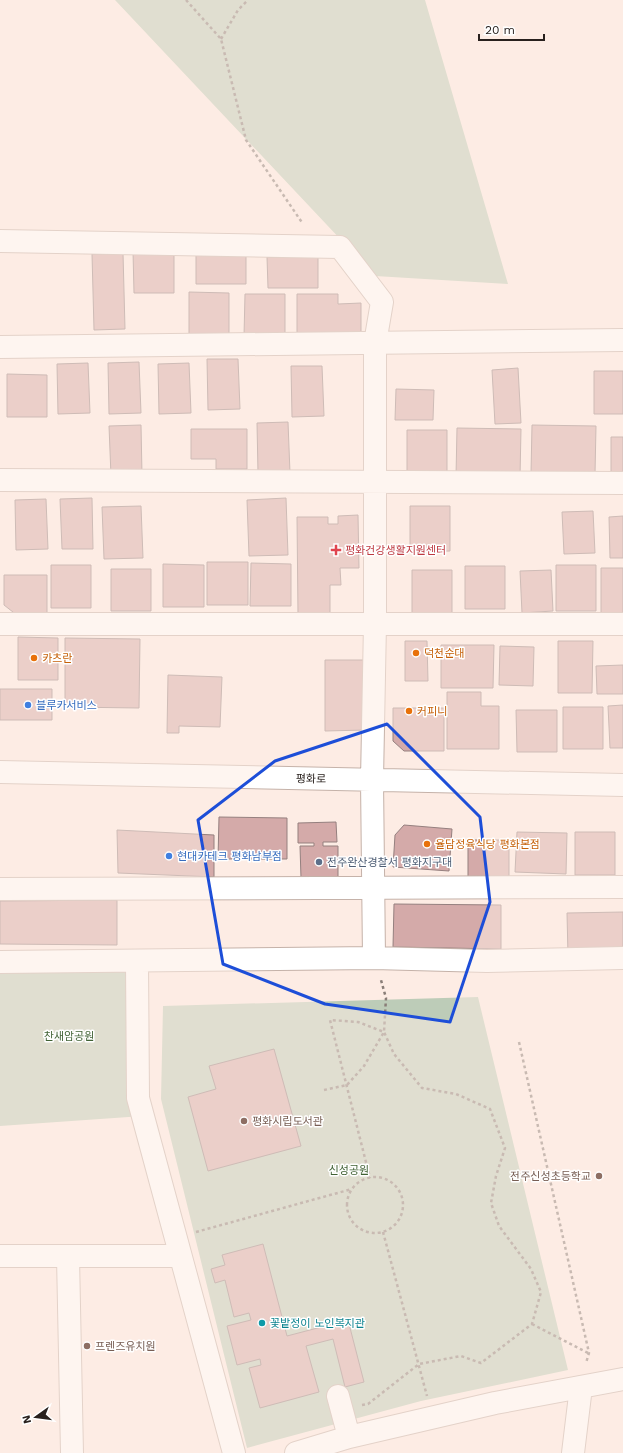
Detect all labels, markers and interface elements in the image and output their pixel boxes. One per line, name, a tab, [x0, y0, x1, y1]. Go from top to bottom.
scale bar	[479, 16, 544, 42]
text: 20 m	[485, 23, 515, 37]
marker: 평화건강생활지원센터	[330, 544, 342, 556]
place label: 평화건강생활지원센터	[345, 544, 446, 557]
place label: 덕천순대	[424, 647, 464, 660]
marker: 덕천순대	[411, 648, 421, 658]
place label: 카츠란	[42, 652, 72, 665]
marker: 카츠란	[29, 653, 39, 663]
place label: 블루카서비스	[36, 699, 97, 712]
marker: 블루카서비스	[23, 700, 33, 710]
place label: 커피니	[417, 705, 447, 718]
marker: 커피니	[404, 706, 414, 716]
street label: 평화로	[296, 772, 326, 786]
place label: 율담정육식당 평화본점	[435, 838, 540, 851]
marker: 율담정육식당 평화본점	[422, 839, 432, 849]
place label: 현대카테크 평화남부점	[177, 850, 282, 863]
marker: 현대카테크 평화남부점	[164, 851, 174, 861]
place label: 전주완산경찰서 평화지구대	[327, 856, 452, 869]
marker: 전주완산경찰서 평화지구대	[314, 857, 324, 867]
park label: 찬새암공원	[44, 1030, 94, 1043]
place label: 평화시립도서관	[252, 1115, 323, 1128]
marker: 평화시립도서관	[239, 1116, 249, 1126]
park label: 신성공원	[329, 1164, 369, 1177]
place label: 전주신성초등학교	[510, 1170, 591, 1183]
marker: 전주신성초등학교	[594, 1171, 604, 1181]
place label: 꽃밭정이 노인복지관	[270, 1317, 365, 1330]
marker: 꽃밭정이 노인복지관	[257, 1318, 267, 1328]
place label: 프렌즈유치원	[95, 1340, 156, 1353]
marker: 프렌즈유치원	[82, 1341, 92, 1351]
north arrow	[16, 1397, 56, 1437]
text: N	[19, 1414, 34, 1425]

